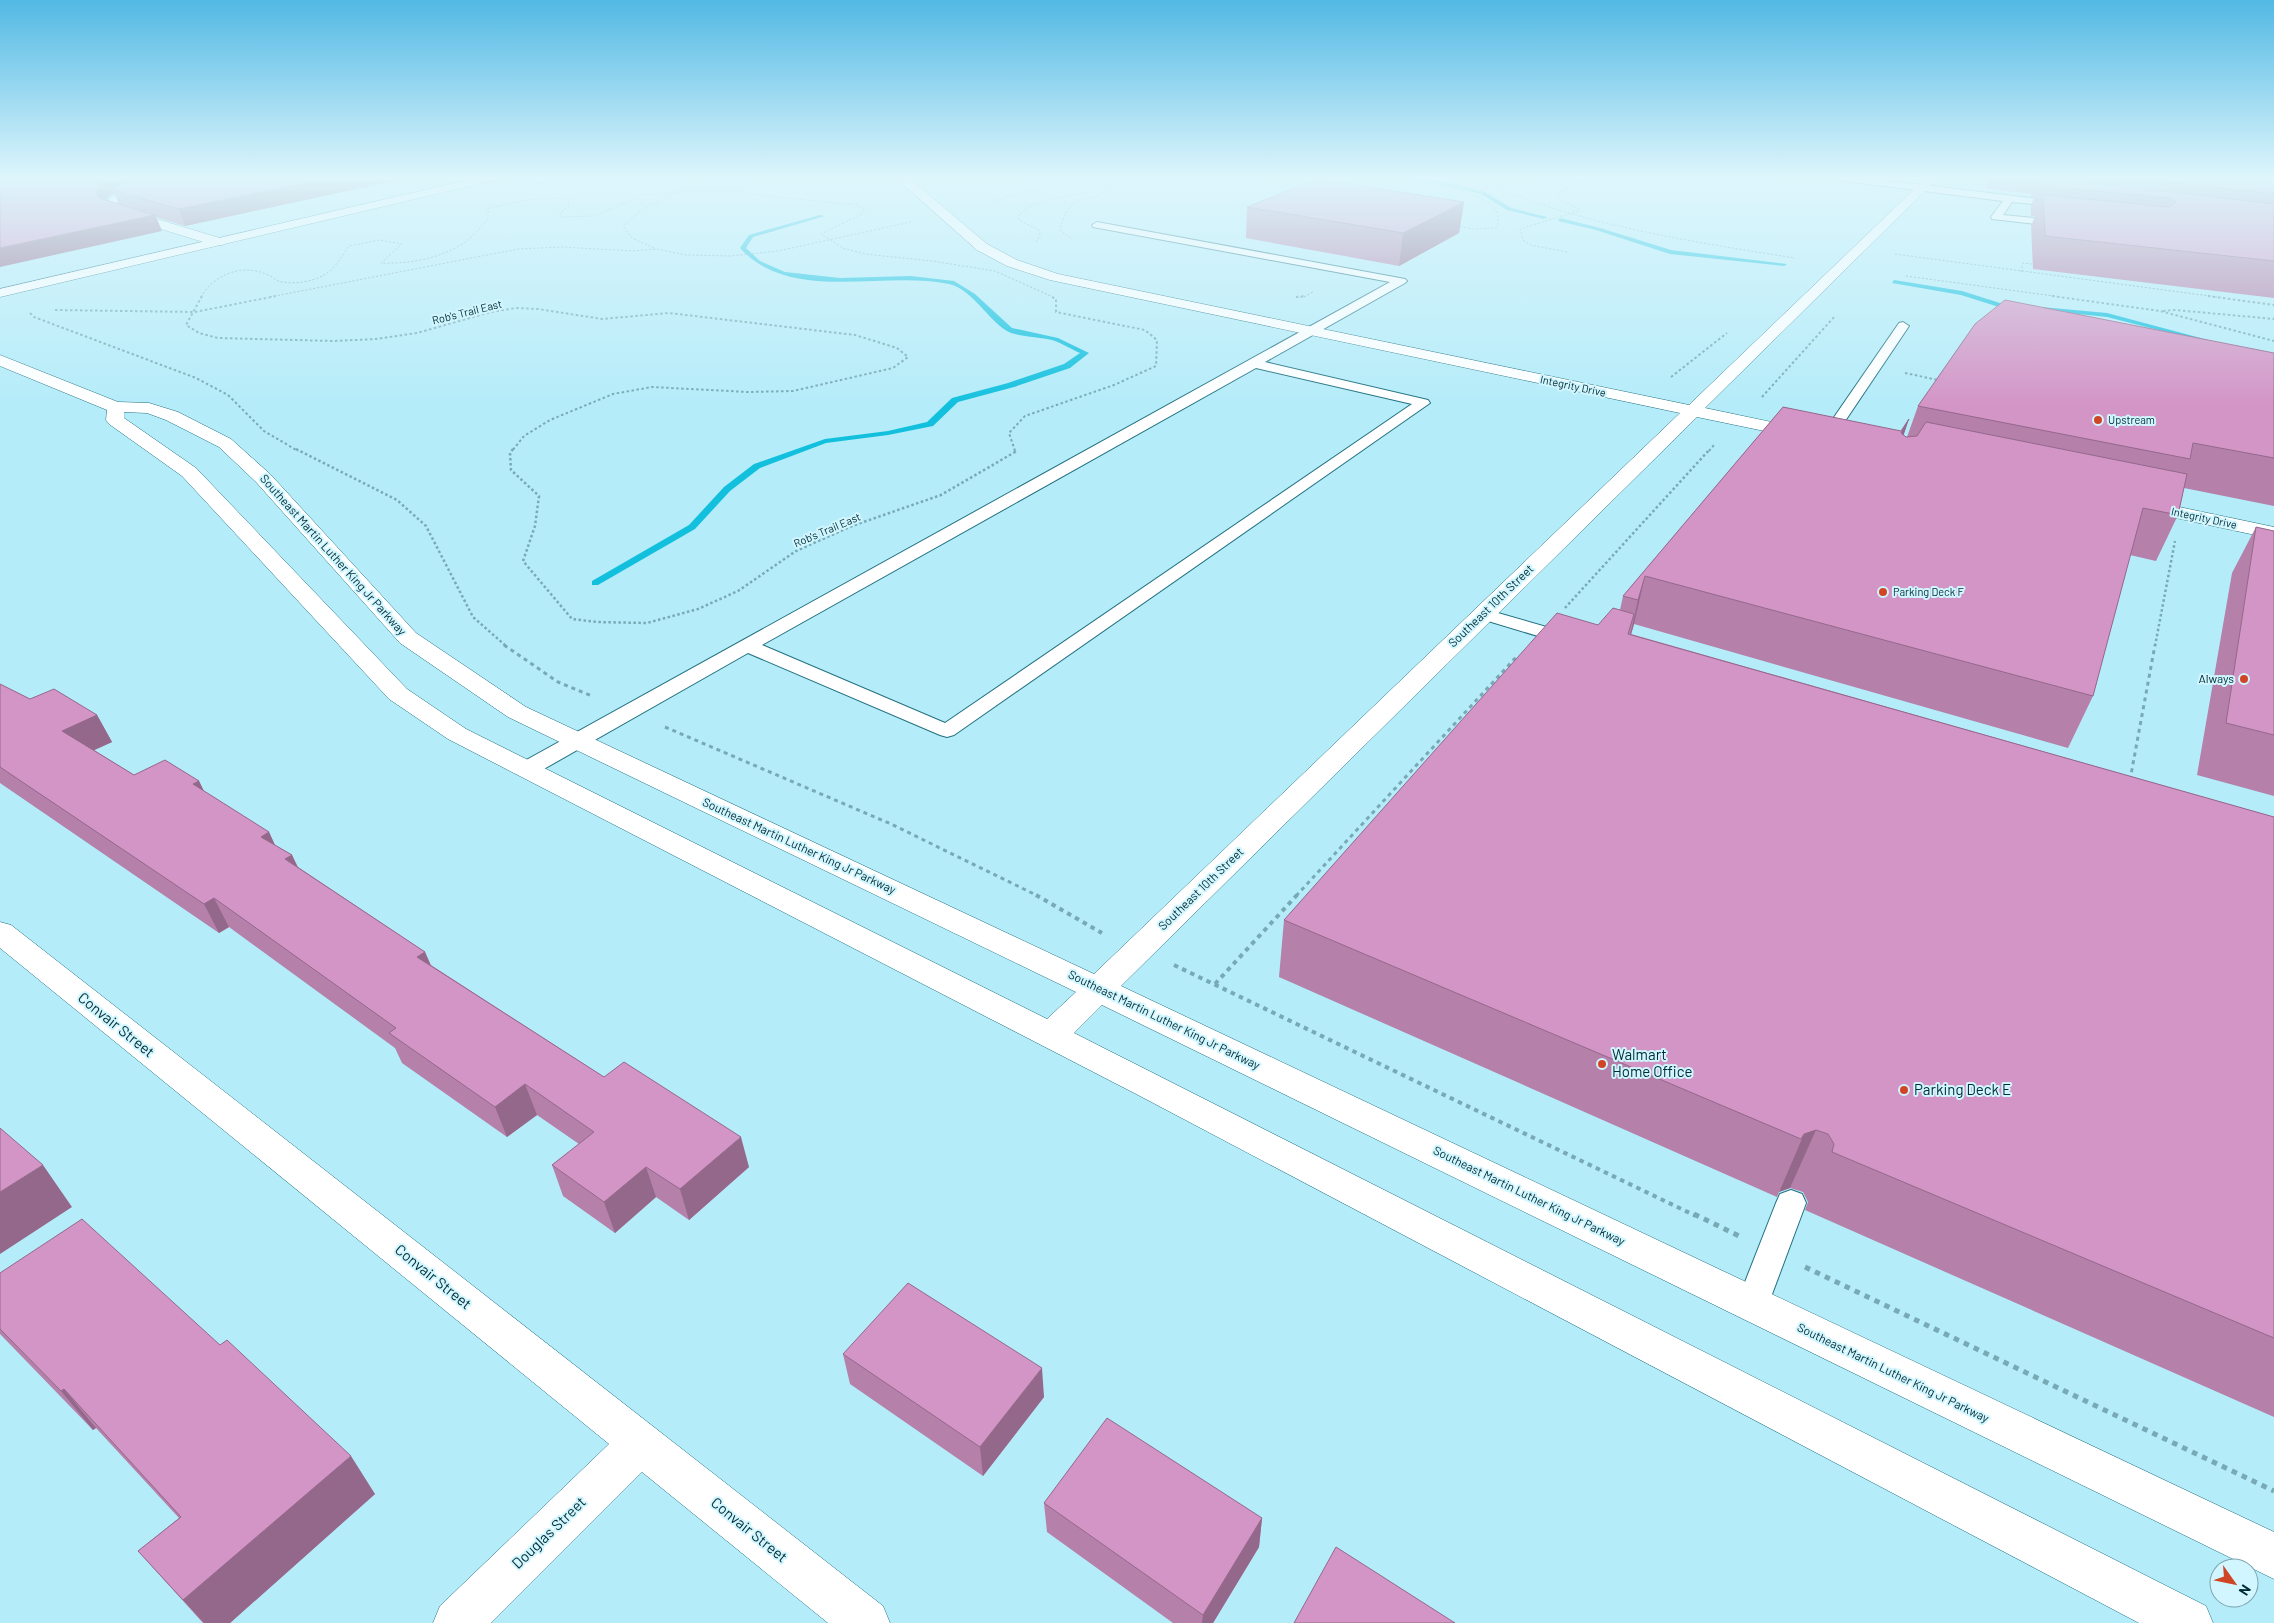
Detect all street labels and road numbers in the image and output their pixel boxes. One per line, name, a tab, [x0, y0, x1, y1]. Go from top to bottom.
street label: Rob's Trail East	[431, 297, 503, 326]
street label: Integrity Drive	[1539, 372, 1607, 399]
street label: Southeast Martin Luther King Jr Parkway	[258, 471, 410, 638]
street label: Integrity Drive	[2170, 504, 2238, 531]
street label: Rob's Trail East	[791, 510, 862, 549]
street label: Southeast 10th Street	[1445, 561, 1536, 649]
street label: Southeast Martin Luther King Jr Parkway	[701, 794, 899, 896]
street label: Southeast 10th Street	[1155, 844, 1246, 932]
street label: Southeast Martin Luther King Jr Parkway	[1066, 966, 1263, 1072]
street label: Convair Street	[75, 988, 158, 1061]
street label: Southeast Martin Luther King Jr Parkway	[1431, 1142, 1628, 1248]
street label: Convair Street	[392, 1240, 475, 1313]
street label: Southeast Martin Luther King Jr Parkway	[1795, 1319, 1992, 1425]
street label: Douglas Street	[508, 1493, 589, 1572]
street label: Convair Street	[708, 1493, 791, 1566]

